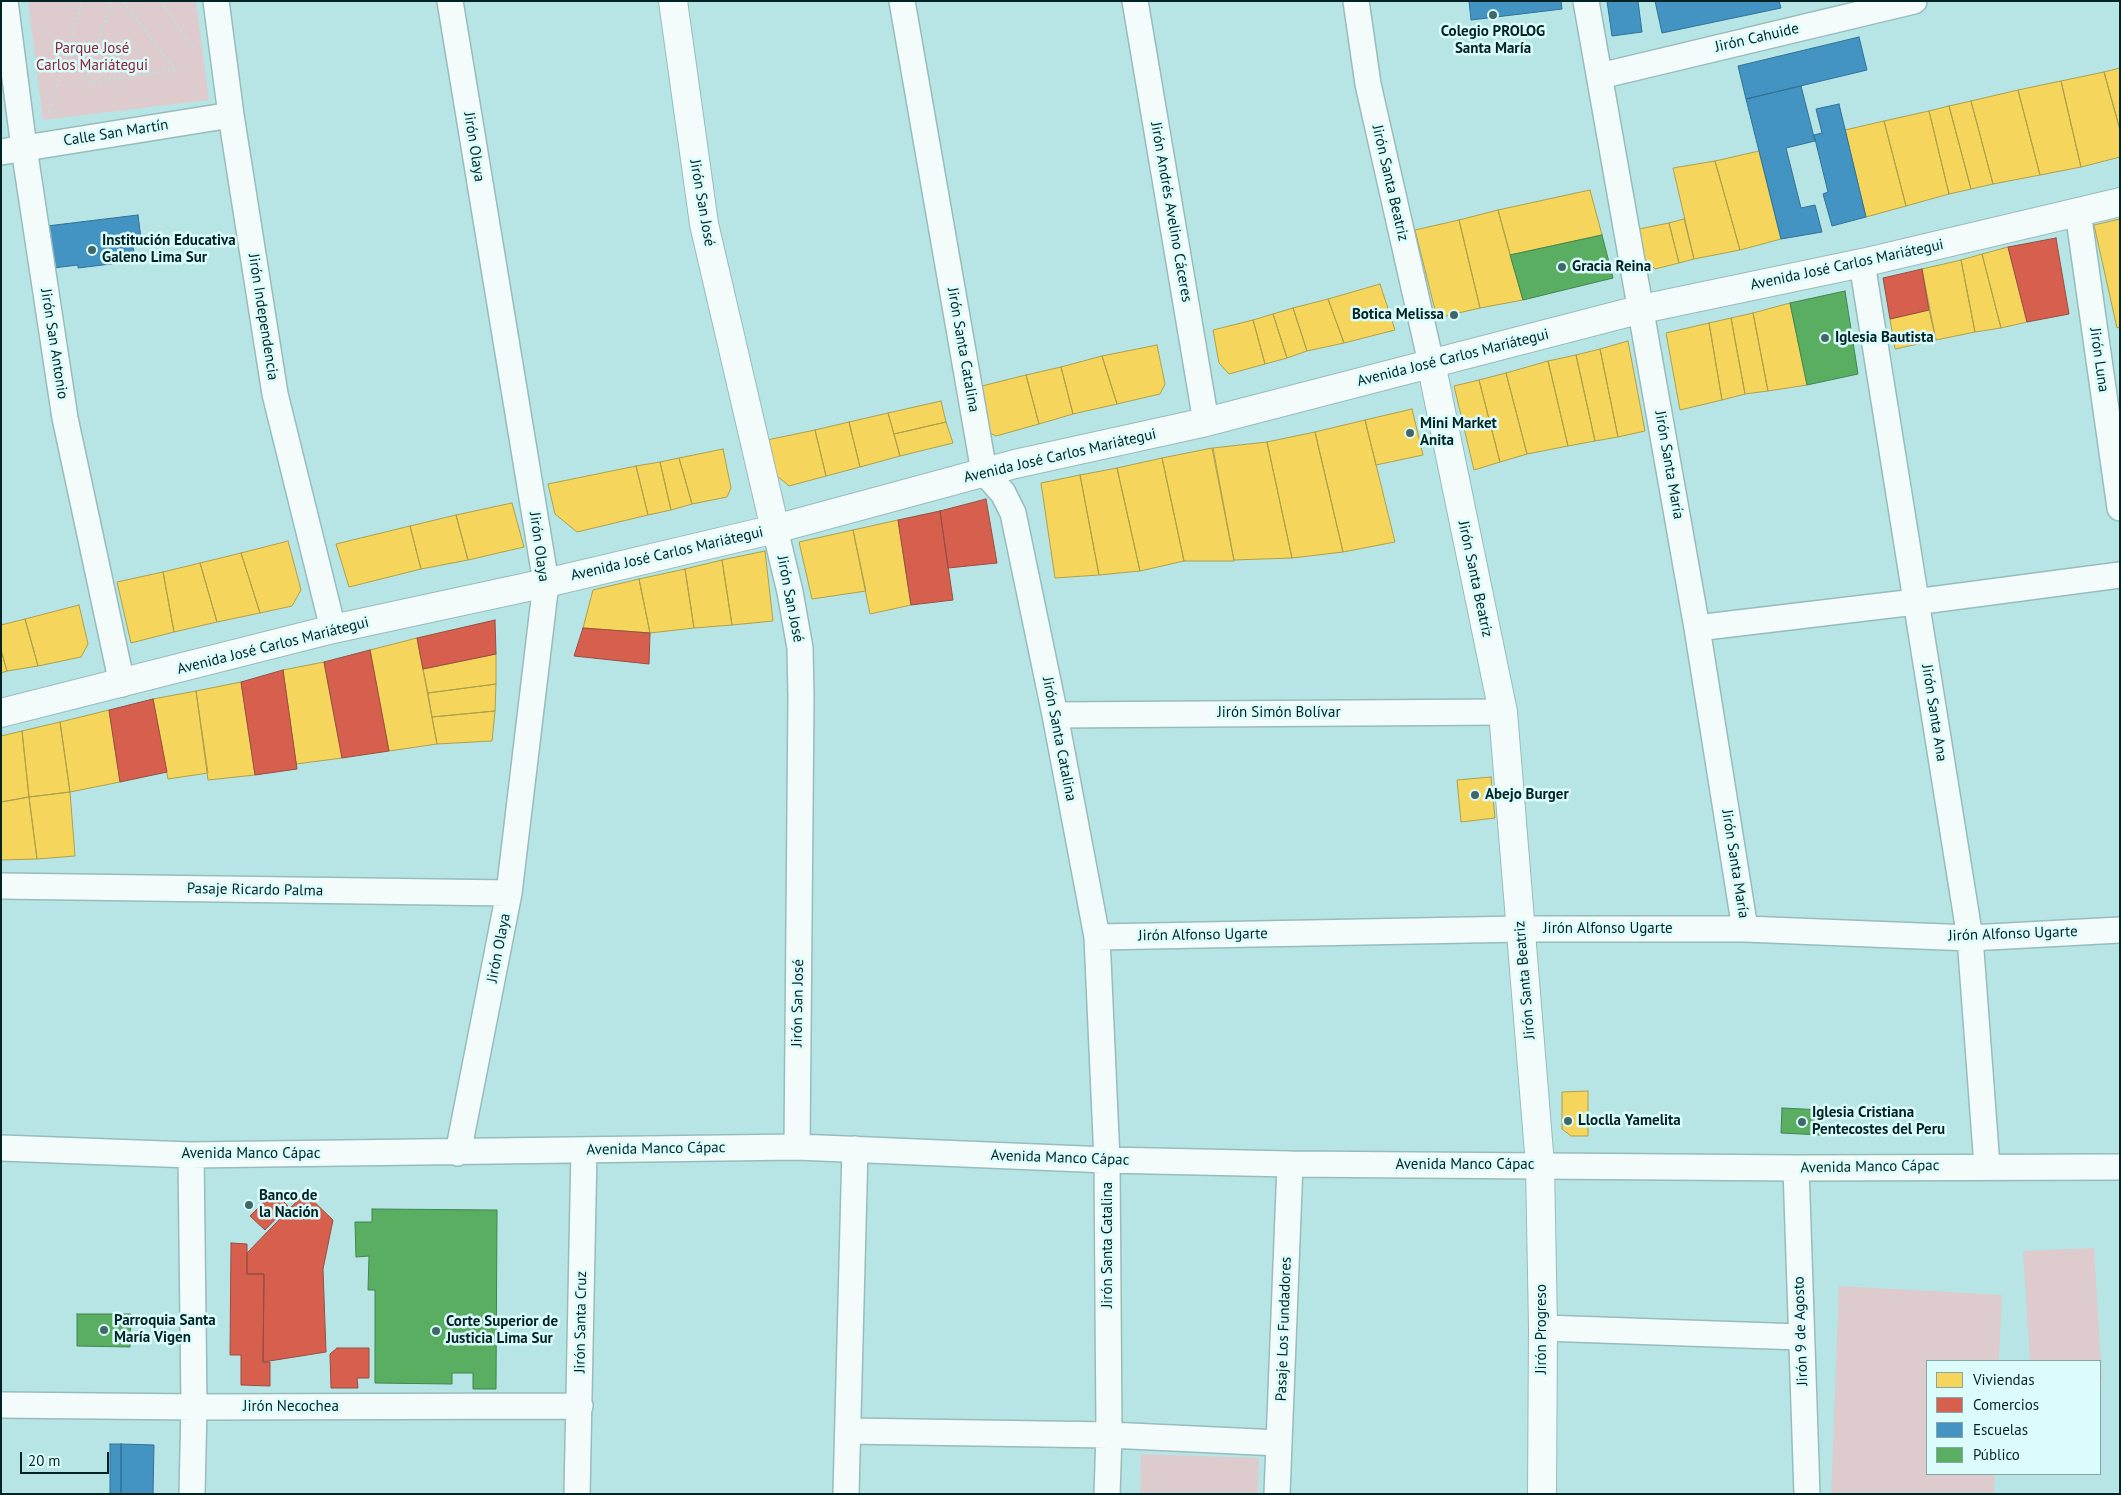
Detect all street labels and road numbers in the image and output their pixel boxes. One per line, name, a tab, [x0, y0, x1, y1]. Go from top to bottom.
street label: Jirón Cahuide	[1713, 20, 1801, 56]
street label: Jirón Olaya	[460, 111, 488, 183]
street label: Calle San Martín	[62, 116, 170, 150]
street label: Jirón Andrés Avelino Cáceres	[1146, 121, 1196, 303]
street label: Jirón Santa Beatriz	[1368, 123, 1412, 243]
street label: Jirón San José	[686, 158, 718, 248]
street label: Avenida José Carlos Mariátegui	[1749, 236, 1945, 294]
street label: Jirón Independencia	[244, 252, 282, 382]
street label: Jirón Santa Catalina	[943, 286, 983, 414]
street label: Jirón San Antonio	[36, 288, 72, 400]
street label: Avenida José Carlos Mariátegui	[1355, 325, 1551, 391]
street label: Jirón Luna	[2086, 327, 2112, 393]
street label: Jirón Santa María	[1651, 409, 1687, 521]
street label: Avenida José Carlos Mariátegui	[962, 425, 1158, 487]
street label: Jirón Olaya	[525, 511, 553, 583]
street label: Jirón Santa Beatriz	[1454, 519, 1496, 639]
street label: Avenida José Carlos Mariátegui	[569, 523, 765, 585]
street label: Jirón San José	[773, 554, 807, 644]
street label: Avenida José Carlos Mariátegui	[175, 613, 371, 679]
street label: Jirón Santa Ana	[1917, 663, 1951, 763]
street label: Jirón Santa Catalina	[1038, 675, 1080, 803]
street label: Jirón Simón Bolívar	[1217, 704, 1341, 722]
street label: Jirón Santa María	[1718, 808, 1752, 920]
street label: Pasaje Ricardo Palma	[187, 880, 323, 900]
street label: Jirón Olaya	[483, 912, 515, 984]
street label: Jirón Santa Beatriz	[1511, 920, 1539, 1040]
street label: Jirón Alfonso Ugarte	[1543, 920, 1673, 938]
street label: Jirón Alfonso Ugarte	[1948, 923, 2078, 945]
street label: Jirón Alfonso Ugarte	[1138, 925, 1268, 945]
street label: Jirón San José	[788, 959, 808, 1047]
street label: Avenida Manco Cápac	[586, 1139, 726, 1159]
street label: Avenida Manco Cápac	[182, 1145, 320, 1163]
street label: Avenida Manco Cápac	[990, 1147, 1130, 1169]
street label: Avenida Manco Cápac	[1396, 1156, 1534, 1174]
street label: Avenida Manco Cápac	[1800, 1157, 1940, 1177]
street label: Jirón Santa Catalina	[1099, 1182, 1117, 1308]
street label: Pasaje Los Fundadores	[1272, 1256, 1296, 1402]
street label: Jirón Santa Cruz	[571, 1271, 591, 1373]
street label: Jirón 9 de Agosto	[1790, 1276, 1812, 1386]
street label: Jirón Progreso	[1533, 1284, 1551, 1374]
street label: Jirón Necochea	[243, 1398, 339, 1416]

